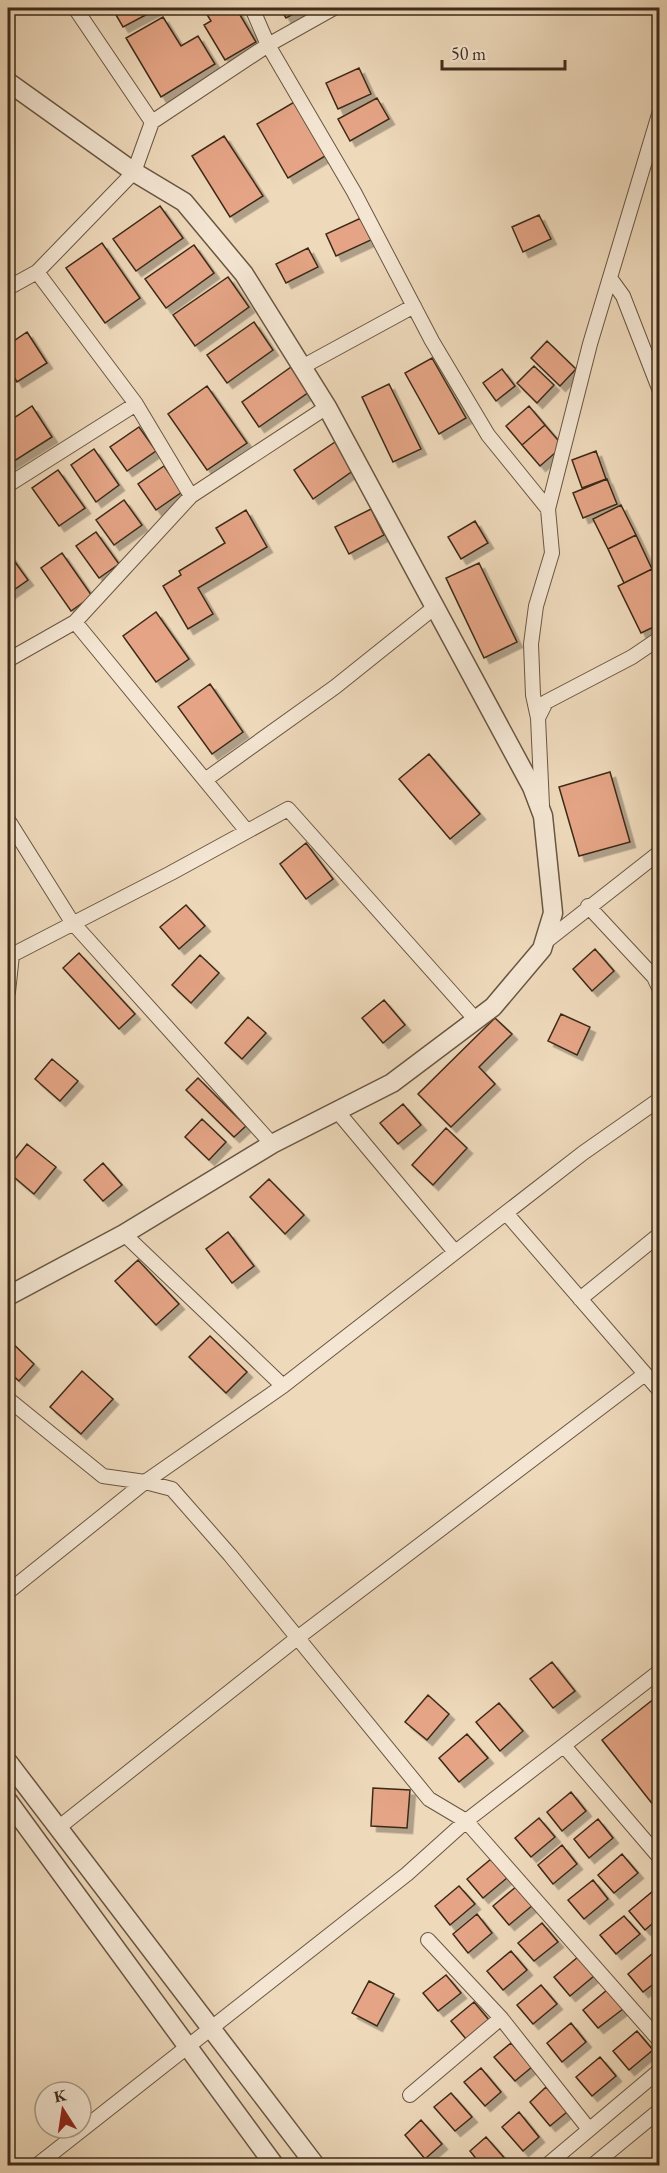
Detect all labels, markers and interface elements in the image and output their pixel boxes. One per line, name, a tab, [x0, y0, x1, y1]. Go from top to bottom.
scale bar	[442, 33, 565, 71]
text: 50 m	[451, 42, 486, 65]
north arrow	[33, 2080, 93, 2140]
text: K	[52, 2084, 69, 2107]

